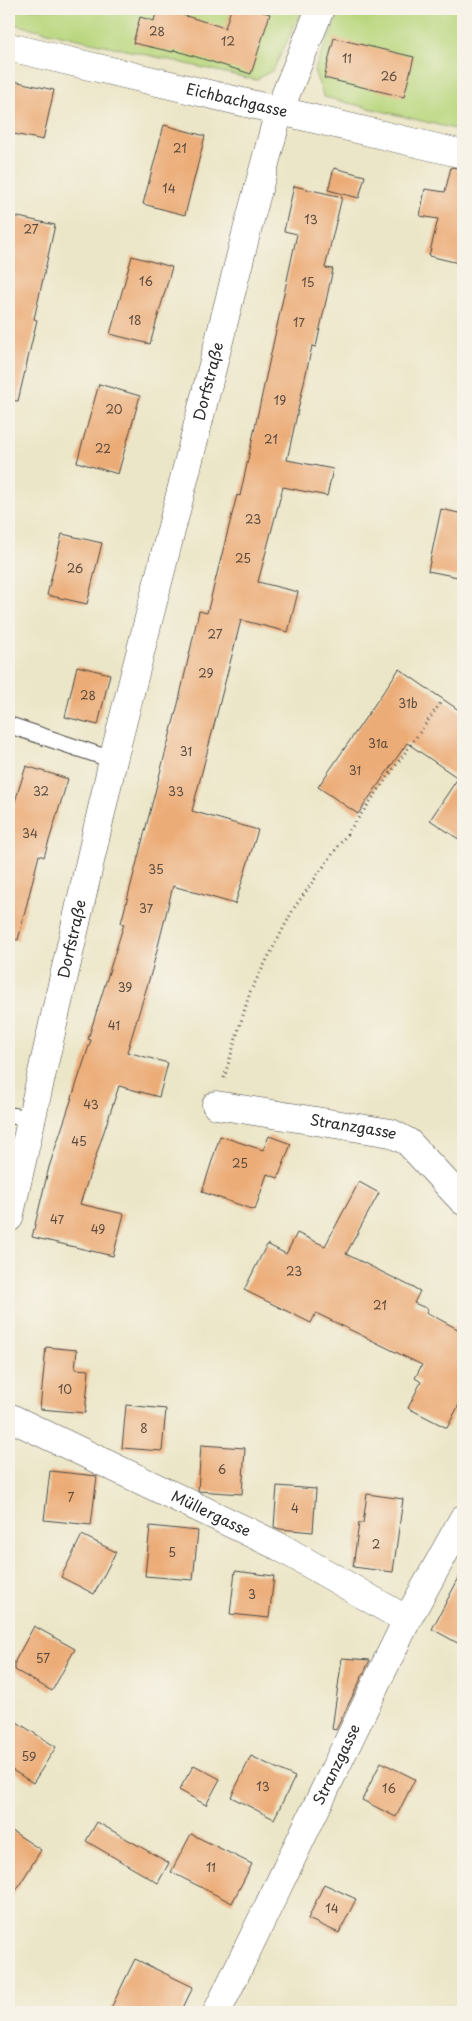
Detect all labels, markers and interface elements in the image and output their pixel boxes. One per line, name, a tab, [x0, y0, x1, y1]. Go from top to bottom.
house number: 28	[149, 22, 165, 40]
house number: 12	[221, 32, 235, 50]
house number: 11	[342, 49, 352, 67]
house number: 26	[381, 67, 397, 85]
street label: Eichbachgasse	[184, 76, 290, 122]
house number: 21	[173, 139, 187, 157]
house number: 14	[162, 179, 176, 197]
house number: 13	[304, 210, 318, 228]
house number: 27	[24, 220, 39, 238]
house number: 16	[139, 272, 153, 290]
house number: 15	[301, 273, 315, 291]
house number: 18	[129, 311, 141, 329]
house number: 17	[293, 313, 305, 331]
street label: Dorfstraße	[186, 339, 228, 423]
house number: 19	[274, 391, 286, 409]
house number: 20	[105, 400, 123, 418]
house number: 21	[264, 430, 278, 448]
house number: 22	[95, 439, 111, 457]
house number: 23	[245, 510, 261, 528]
house number: 25	[235, 549, 251, 567]
house number: 26	[67, 559, 83, 577]
house number: 27	[208, 625, 223, 643]
house number: 29	[198, 664, 214, 682]
house number: 28	[80, 686, 96, 704]
house number: 31b	[398, 694, 418, 712]
house number: 31a	[368, 734, 389, 752]
house number: 31	[180, 742, 192, 760]
house number: 31	[349, 761, 361, 779]
house number: 32	[33, 782, 49, 800]
house number: 33	[168, 782, 184, 800]
house number: 34	[22, 824, 38, 842]
house number: 35	[148, 860, 164, 878]
street label: Dorfstraße	[51, 897, 91, 981]
house number: 37	[139, 899, 154, 917]
house number: 39	[118, 978, 132, 996]
house number: 41	[108, 1016, 120, 1034]
house number: 43	[83, 1095, 99, 1113]
street label: Stranzgasse	[308, 1107, 402, 1144]
house number: 45	[71, 1132, 87, 1150]
house number: 25	[232, 1154, 248, 1172]
house number: 47	[50, 1210, 65, 1228]
house number: 49	[91, 1220, 105, 1238]
house number: 23	[286, 1262, 302, 1280]
house number: 21	[373, 1296, 387, 1314]
house number: 10	[58, 1380, 72, 1398]
house number: 8	[140, 1419, 148, 1437]
house number: 6	[218, 1460, 226, 1478]
street label: Müllergasse	[168, 1484, 255, 1541]
house number: 7	[68, 1488, 75, 1506]
house number: 4	[291, 1499, 299, 1517]
house number: 2	[372, 1535, 380, 1553]
house number: 5	[168, 1543, 176, 1561]
house number: 3	[248, 1585, 256, 1603]
house number: 57	[36, 1649, 50, 1667]
street label: Stranzgasse	[306, 1719, 365, 1808]
house number: 59	[22, 1747, 36, 1765]
house number: 13	[256, 1777, 270, 1795]
house number: 16	[382, 1779, 396, 1797]
house number: 11	[206, 1858, 216, 1876]
house number: 14	[325, 1899, 339, 1917]

